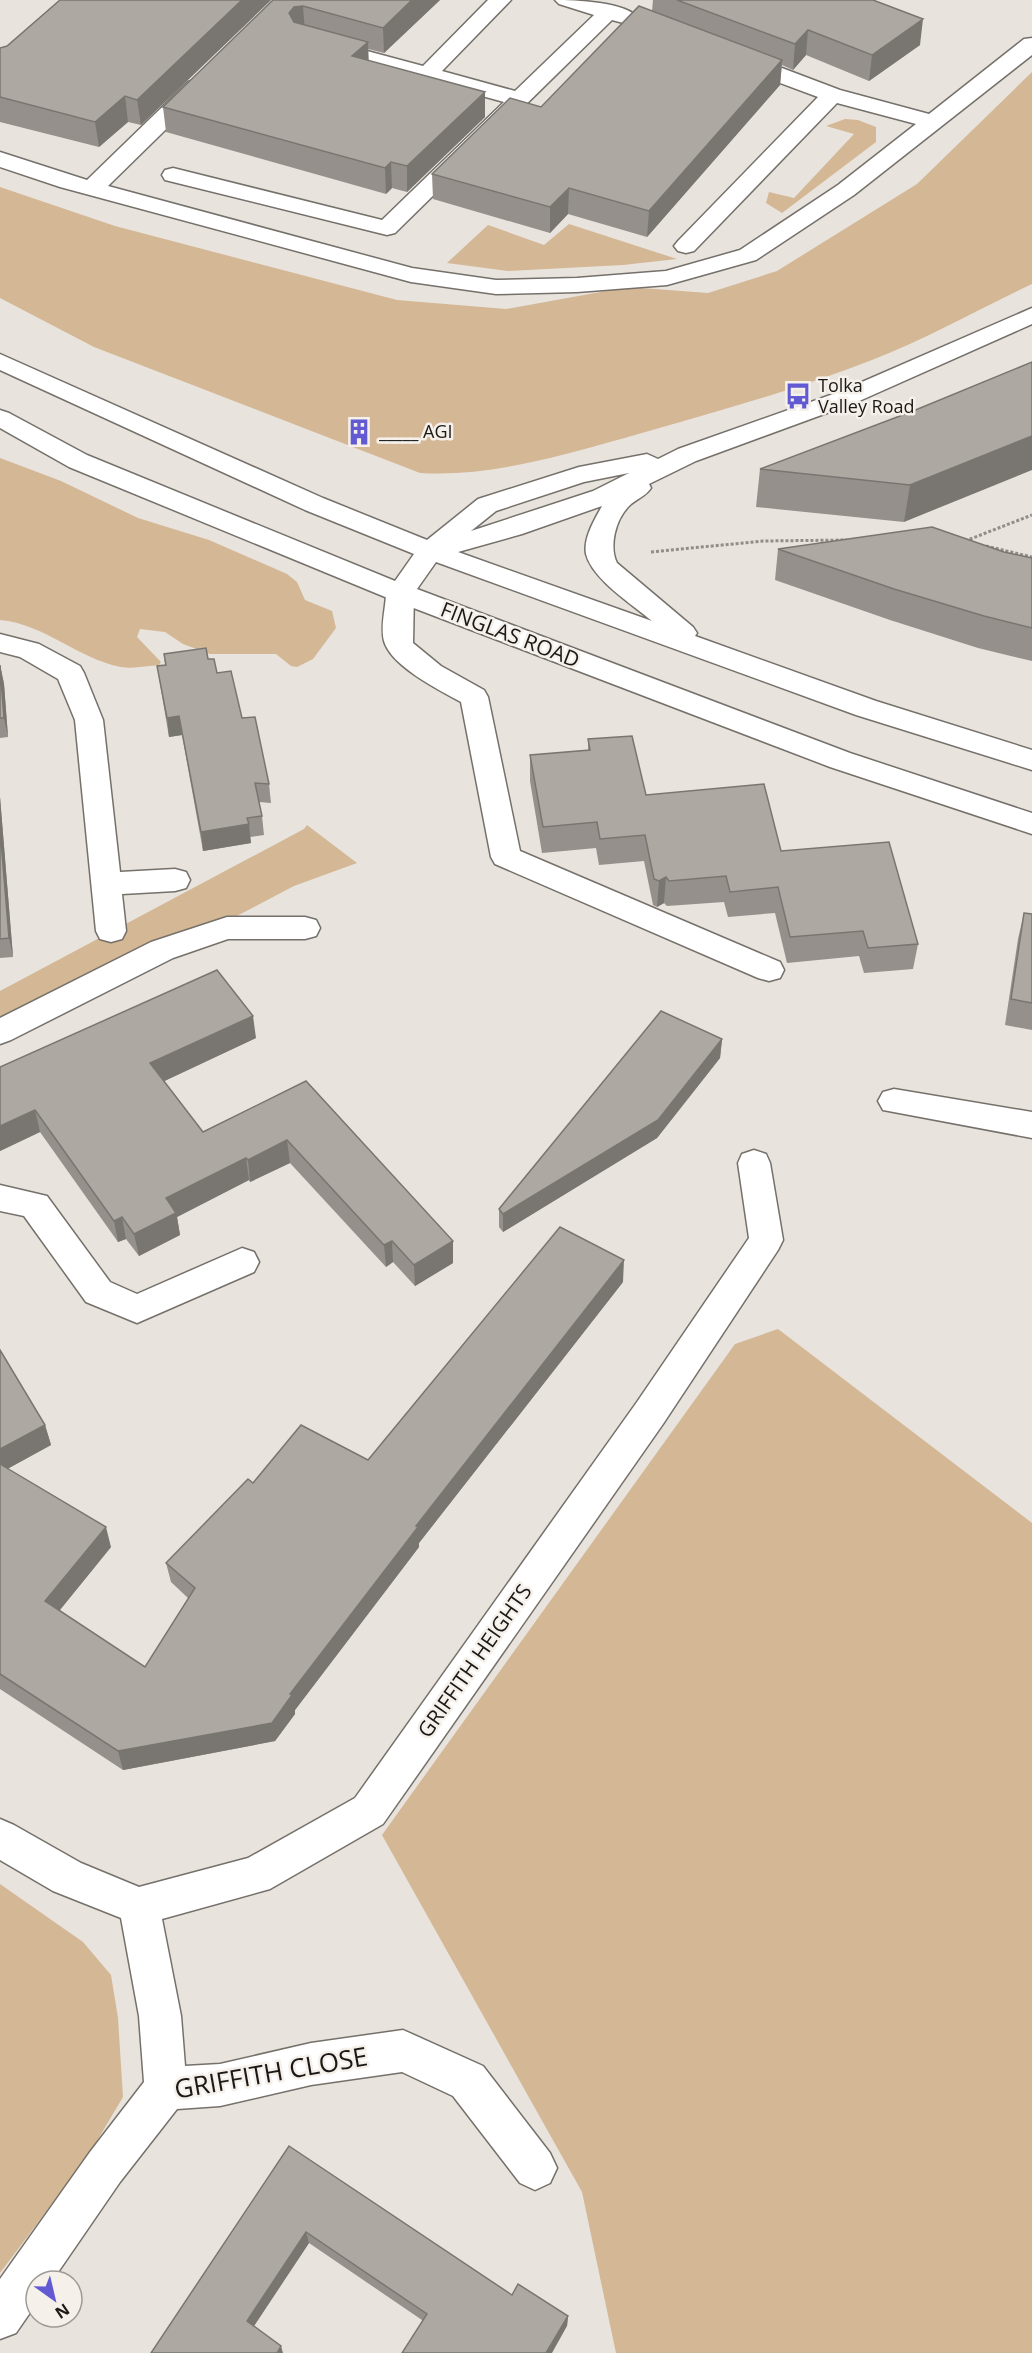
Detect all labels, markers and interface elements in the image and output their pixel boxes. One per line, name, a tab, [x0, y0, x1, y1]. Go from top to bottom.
place label: Tolka Valley Road	[818, 373, 915, 418]
bus stop icon: Tolka Valley Road	[783, 381, 813, 411]
building icon: _____ AGI	[344, 417, 374, 447]
place label: _____ AGI	[378, 419, 453, 443]
street label: FINGLAS ROAD	[437, 595, 584, 673]
street label: GRIFFITH HEIGHTS	[411, 1578, 538, 1743]
street label: GRIFFITH CLOSE	[171, 2037, 370, 2107]
north arrow	[24, 2269, 84, 2329]
text: N	[51, 2299, 74, 2324]

